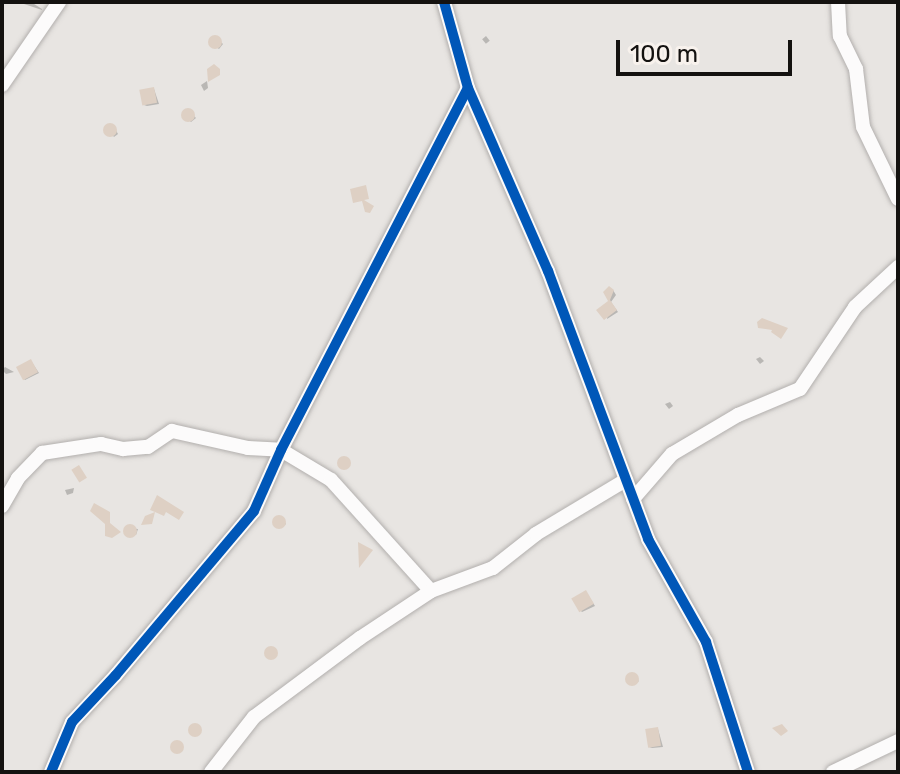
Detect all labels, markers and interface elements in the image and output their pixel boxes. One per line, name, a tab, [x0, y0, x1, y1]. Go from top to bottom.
scale bar	[620, 24, 796, 74]
text: 100 m	[630, 40, 698, 68]

